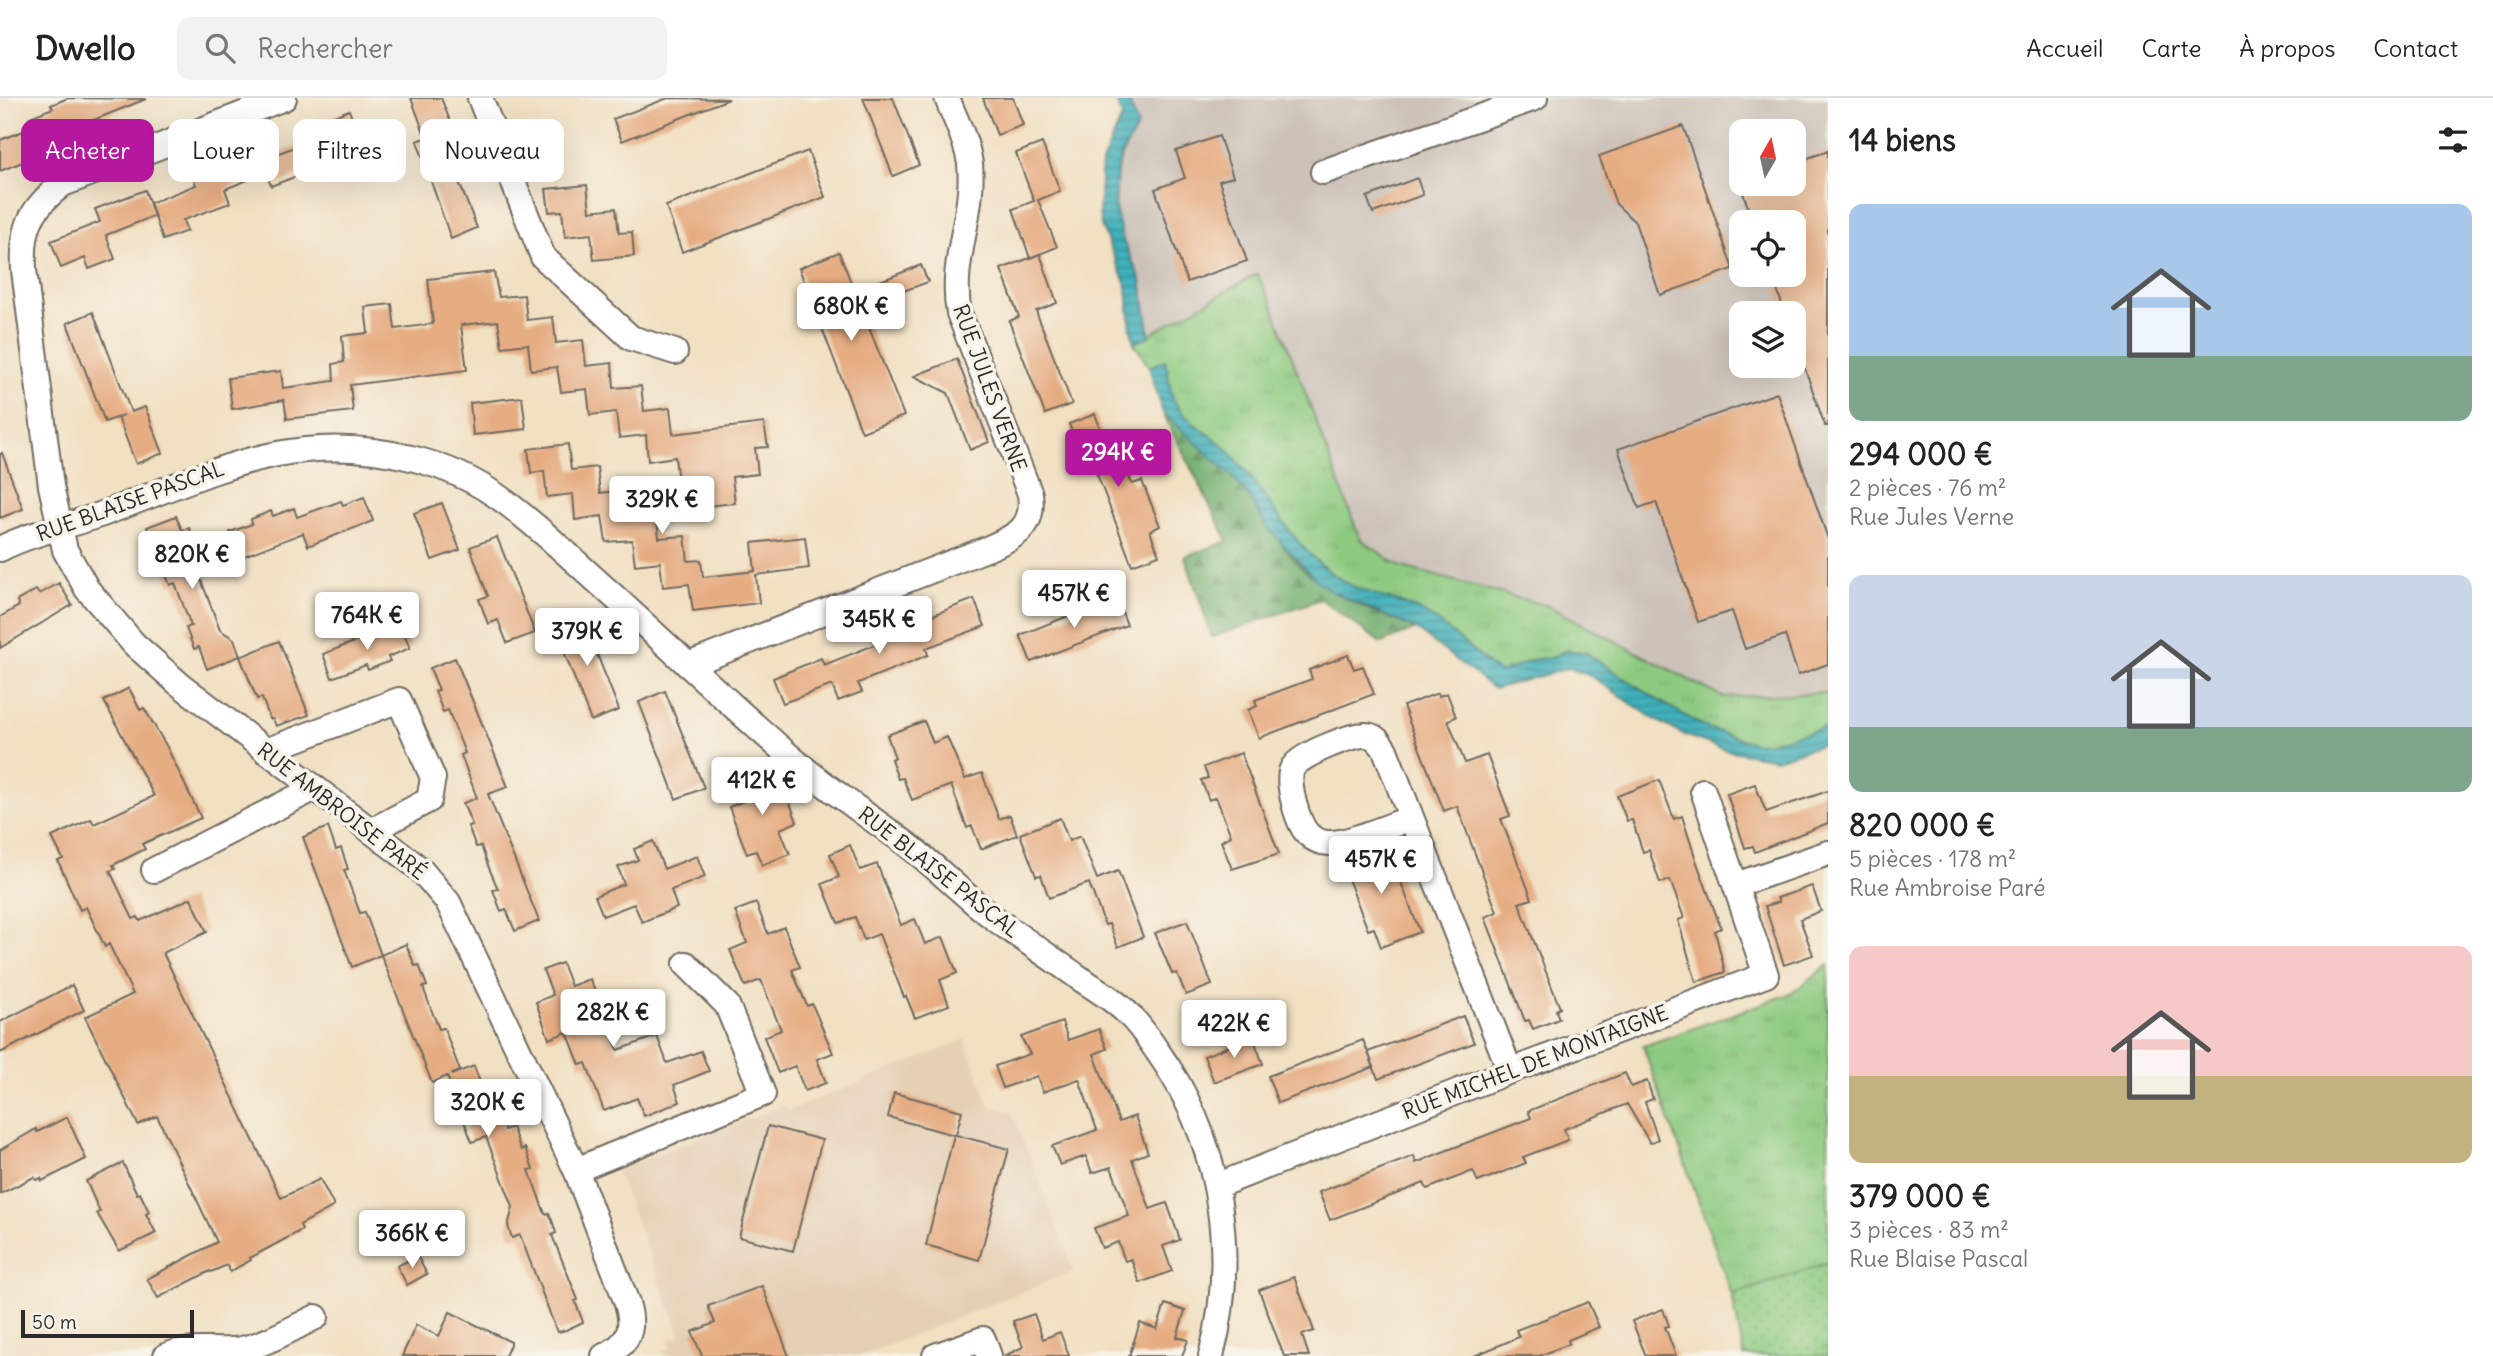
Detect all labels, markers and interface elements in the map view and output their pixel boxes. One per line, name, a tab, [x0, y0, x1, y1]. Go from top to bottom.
search box	[177, 17, 667, 80]
text: Dwello	[35, 27, 135, 69]
icon: search	[201, 29, 239, 67]
text: Rechercher	[257, 32, 393, 65]
text: Accueil	[2026, 33, 2103, 63]
text: Carte	[2141, 33, 2201, 63]
text: À propos	[2239, 33, 2335, 63]
text: Contact	[2373, 33, 2458, 63]
chip: Acheter	[21, 119, 154, 182]
chip: Louer	[168, 119, 279, 182]
chip: Filtres	[293, 119, 406, 182]
chip: Nouveau	[420, 119, 564, 182]
north arrow	[1729, 119, 1806, 196]
map controls	[1729, 119, 1806, 378]
text: 14 biens	[1849, 121, 1956, 159]
icon: filters	[2434, 121, 2472, 159]
button: locate	[1729, 210, 1806, 287]
icon: home	[2098, 250, 2224, 376]
pin: 680K €	[794, 284, 908, 343]
text: 680K €	[813, 291, 889, 320]
street label: RUE JULES VERNE	[947, 301, 1033, 475]
button: layers	[1729, 301, 1806, 378]
pin: 294K €	[1061, 430, 1175, 489]
text: 294 000 €	[1849, 435, 1993, 473]
text: 294K €	[1081, 437, 1155, 466]
street label: RUE BLAISE PASCAL	[32, 454, 228, 548]
text: 2 pièces · 76 m²	[1849, 473, 2006, 502]
pin: 329K €	[605, 476, 719, 536]
text: 329K €	[625, 484, 699, 513]
text: Rue Jules Verne	[1849, 502, 2014, 531]
pin: 820K €	[135, 532, 249, 591]
text: 820K €	[154, 539, 230, 568]
pin: 457K €	[1017, 570, 1131, 630]
text: 457K €	[1038, 578, 1110, 607]
pin: 764K €	[310, 592, 424, 652]
pin: 345K €	[822, 596, 936, 656]
text: 764K €	[331, 600, 403, 629]
text: 345K €	[842, 604, 916, 633]
pin: 379K €	[530, 608, 644, 668]
text: 379K €	[551, 616, 623, 645]
icon: home	[2098, 621, 2224, 747]
street label: RUE AMBROISE PARÉ	[252, 736, 432, 886]
pin: 412K €	[705, 758, 819, 817]
text: 412K €	[727, 765, 797, 794]
street label: RUE BLAISE PASCAL	[853, 800, 1025, 944]
text: 820 000 €	[1849, 806, 1995, 844]
pin: 457K €	[1324, 836, 1438, 896]
text: 457K €	[1345, 844, 1417, 873]
text: 5 pièces · 178 m²	[1849, 844, 2016, 873]
text: Rue Ambroise Paré	[1849, 873, 2045, 902]
pin: 282K €	[556, 990, 670, 1049]
icon: home	[2098, 992, 2224, 1118]
text: 282K €	[577, 997, 649, 1026]
street label: RUE MICHEL DE MONTAIGNE	[1398, 999, 1672, 1125]
pin: 422K €	[1177, 1000, 1291, 1060]
text: 422K €	[1198, 1008, 1270, 1037]
pin: 320K €	[431, 1080, 545, 1139]
text: 320K €	[450, 1087, 526, 1116]
text: 379 000 €	[1849, 1177, 1991, 1215]
pin: 366K €	[355, 1210, 469, 1270]
text: 3 pièces · 83 m²	[1849, 1215, 2009, 1244]
text: 366K €	[375, 1218, 449, 1247]
text: Rue Blaise Pascal	[1849, 1244, 2028, 1273]
scale bar	[21, 1307, 194, 1339]
text: 50 m	[32, 1310, 77, 1334]

